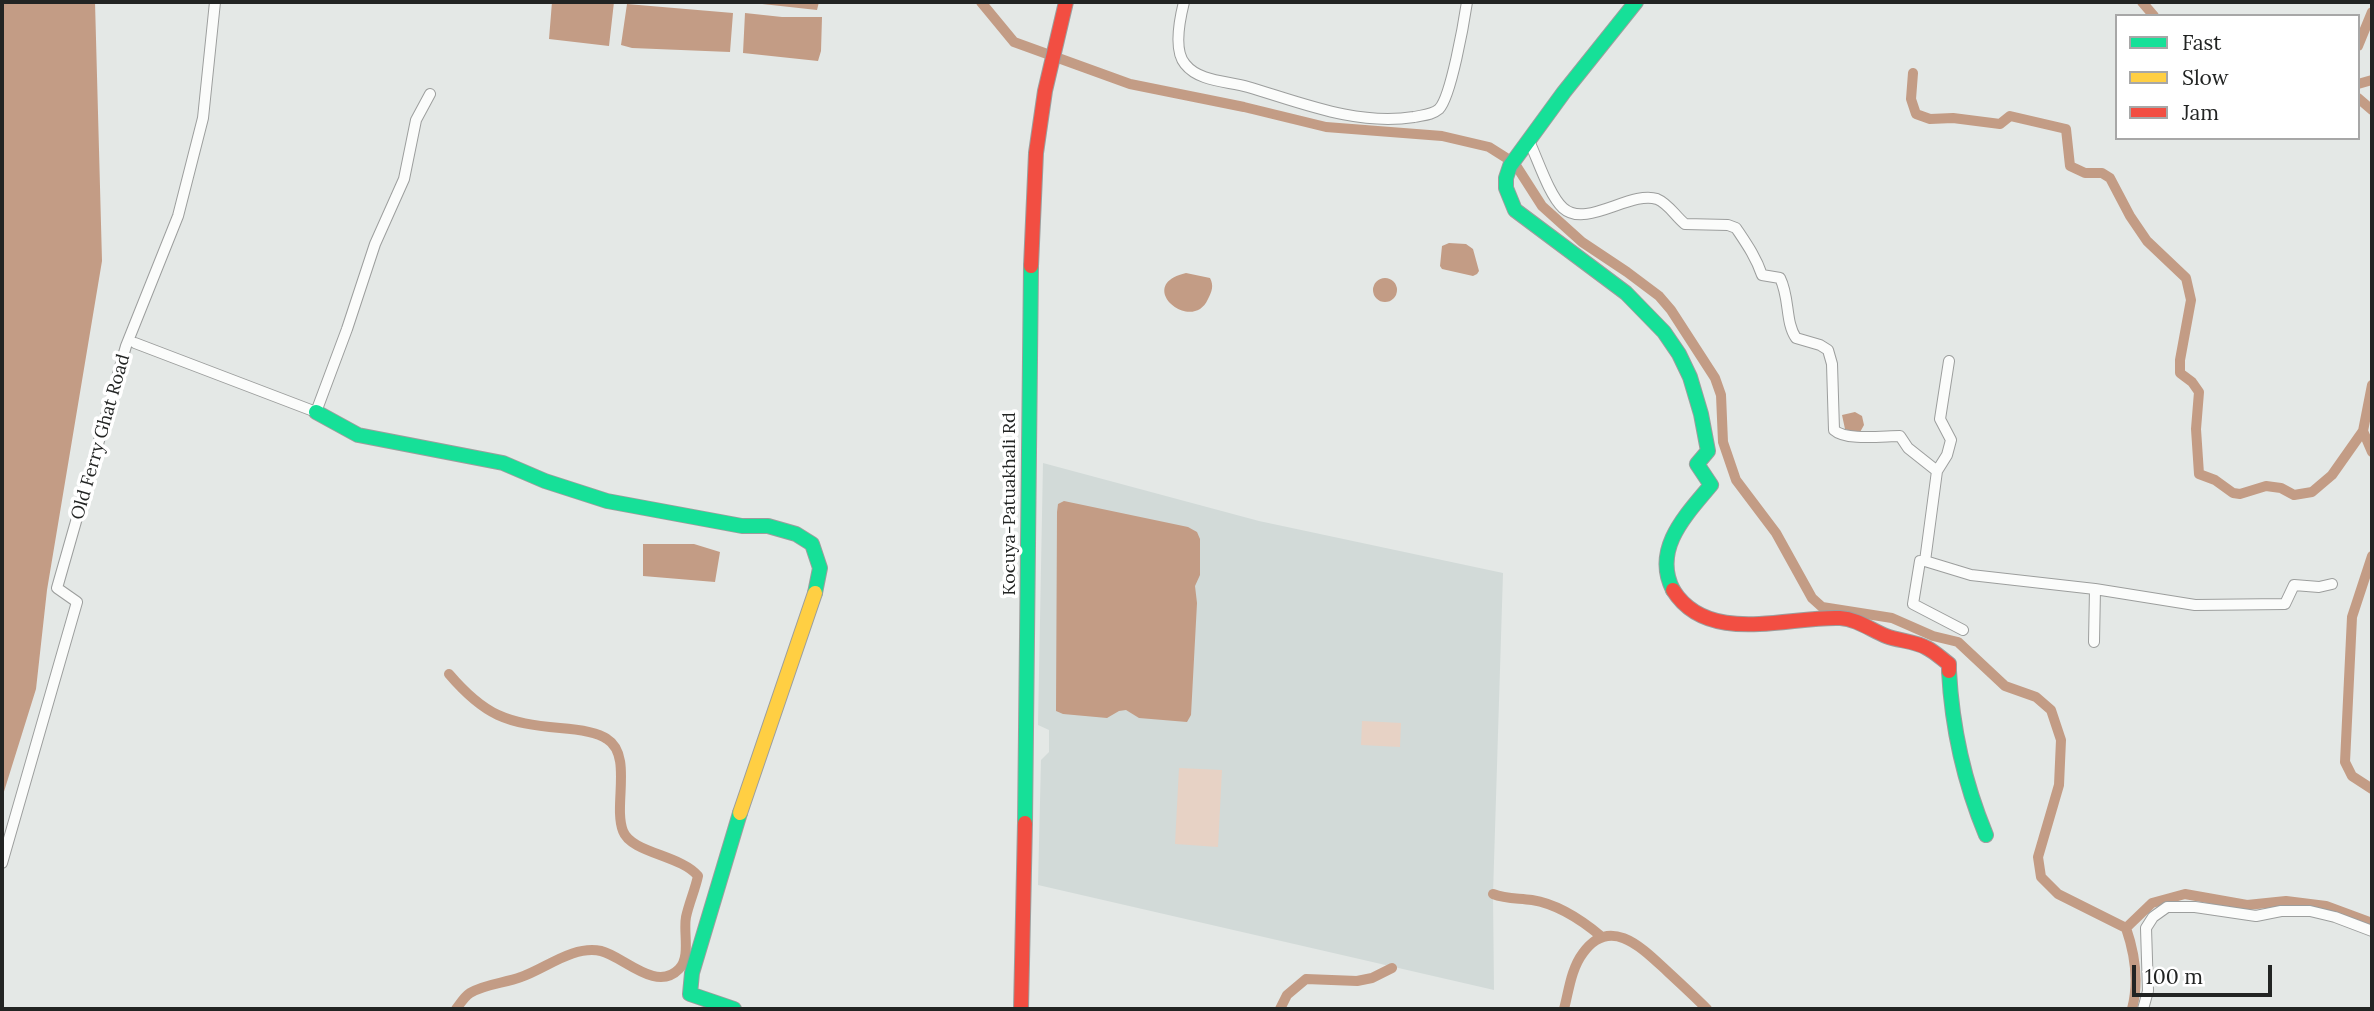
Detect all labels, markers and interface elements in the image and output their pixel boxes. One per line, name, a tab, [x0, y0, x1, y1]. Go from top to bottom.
legend	[2115, 14, 2360, 140]
text: Fast	[2182, 29, 2221, 56]
text: Slow	[2182, 64, 2229, 91]
text: Jam	[2182, 99, 2219, 126]
street label: Old Ferry Ghat Road	[67, 352, 135, 522]
street label: Kocuya-Patuakhali Rd	[999, 412, 1021, 596]
scale bar	[2136, 951, 2276, 995]
text: 100 m	[2145, 963, 2203, 990]

